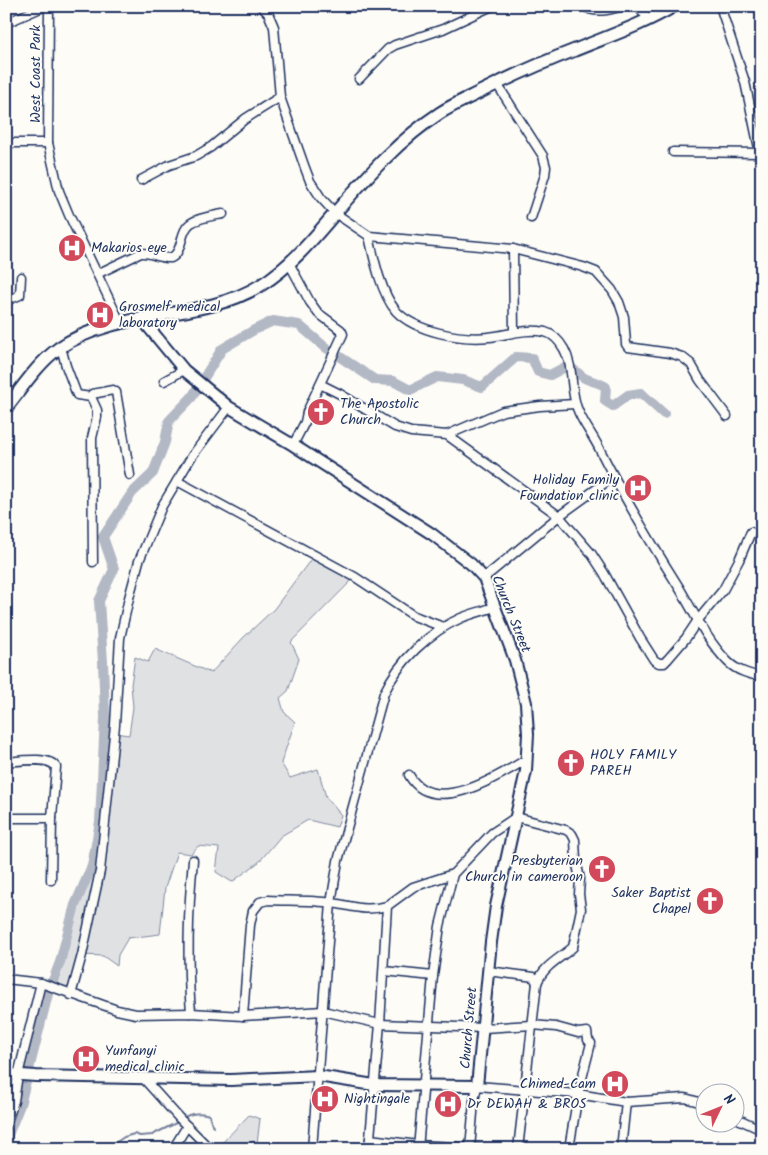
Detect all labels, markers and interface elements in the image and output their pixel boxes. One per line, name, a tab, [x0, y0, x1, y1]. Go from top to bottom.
street label: West Coast Park	[25, 25, 47, 123]
hospital icon: Makarios eye	[57, 233, 87, 263]
place label: Makarios eye	[91, 237, 167, 259]
place label: Grosmelf medical laboratory	[119, 296, 221, 334]
hospital icon: Grosmelf medical laboratory	[85, 300, 115, 330]
place label: The Apostolic Church	[340, 393, 419, 431]
church icon: The Apostolic Church	[306, 397, 336, 427]
place label: Holiday Family Foundation clinic	[519, 469, 619, 507]
hospital icon: Holiday Family Foundation clinic	[623, 473, 653, 503]
street label: Church Street	[485, 572, 537, 657]
place label: HOLY FAMILY PAREH	[590, 744, 677, 782]
church icon: HOLY FAMILY PAREH	[556, 748, 586, 778]
place label: Presbyterian Church in cameroon	[465, 850, 583, 888]
church icon: Presbyterian Church in cameroon	[587, 854, 617, 884]
place label: Saker Baptist Chapel	[612, 882, 692, 920]
church icon: Saker Baptist Chapel	[695, 886, 725, 916]
street label: Church Street	[454, 986, 484, 1070]
place label: Yunfanyi medical clinic	[105, 1040, 185, 1078]
hospital icon: Yunfanyi medical clinic	[71, 1044, 101, 1074]
hospital icon: Chimed-Cam	[600, 1069, 630, 1099]
place label: Chimed-Cam	[520, 1073, 596, 1095]
north arrow	[696, 1082, 746, 1132]
hospital icon: Nightingale	[310, 1084, 340, 1114]
place label: Nightingale	[344, 1088, 411, 1110]
hospital icon: Dr DEWAH & BROS	[433, 1089, 463, 1119]
text: N	[718, 1089, 740, 1111]
place label: Dr DEWAH & BROS	[467, 1093, 587, 1115]

